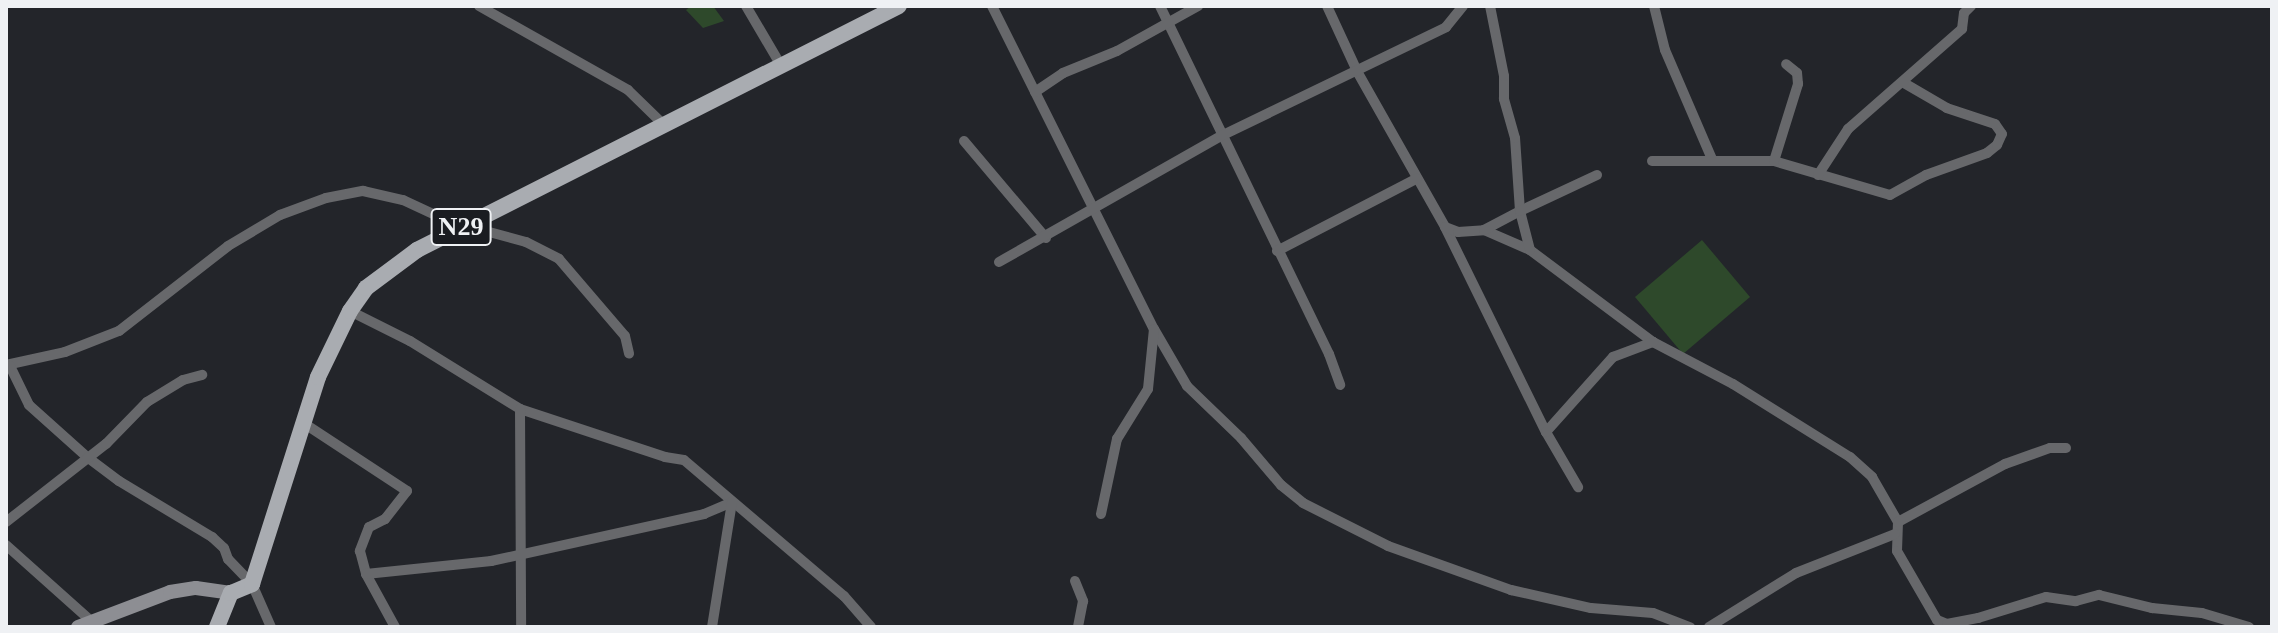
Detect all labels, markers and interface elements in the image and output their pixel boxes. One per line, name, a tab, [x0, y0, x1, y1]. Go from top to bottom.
road number: N29	[429, 205, 493, 249]

